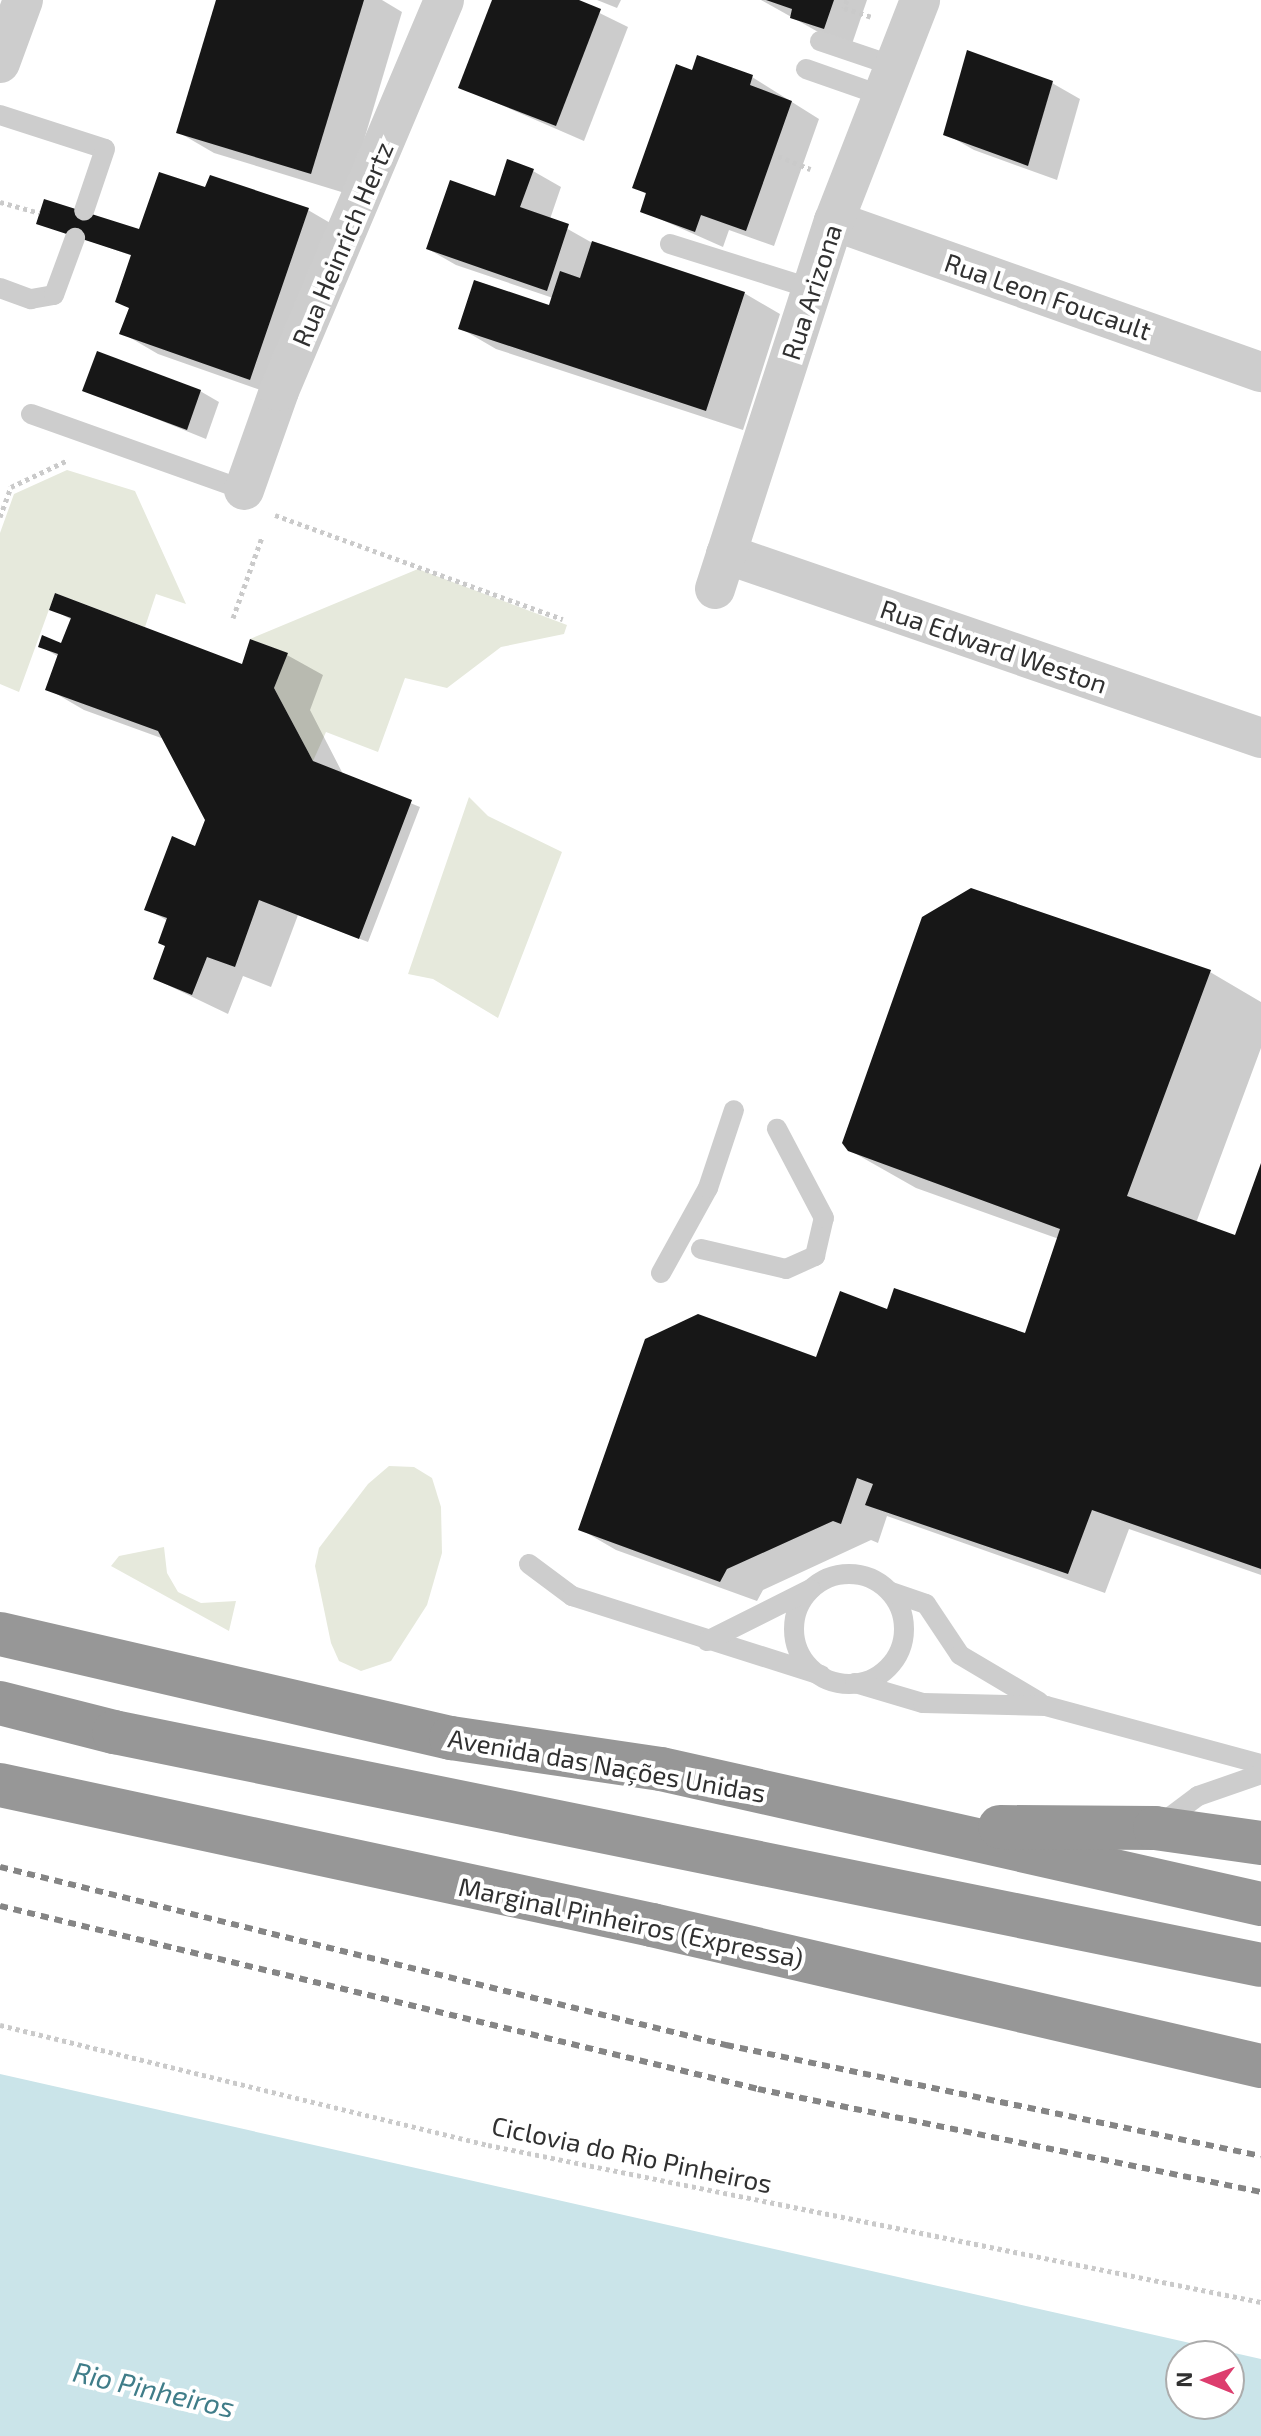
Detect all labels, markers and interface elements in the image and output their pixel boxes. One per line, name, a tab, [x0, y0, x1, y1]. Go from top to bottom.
street label: Rua Heinrich Hertz	[285, 137, 399, 351]
street label: Rua Arizona	[774, 220, 848, 364]
street label: Rua Leon Foucault	[941, 246, 1155, 346]
street label: Rua Edward Weston	[876, 593, 1112, 699]
street label: Avenida das Nações Unidas	[446, 1722, 768, 1808]
street label: Marginal Pinheiros (Expressa)	[456, 1870, 806, 1974]
street label: Ciclovia do Rio Pinheiros	[489, 2109, 775, 2199]
north arrow	[1165, 2340, 1245, 2420]
water label: Rio Pinheiros	[70, 2354, 238, 2424]
text: N	[1170, 2371, 1196, 2388]

